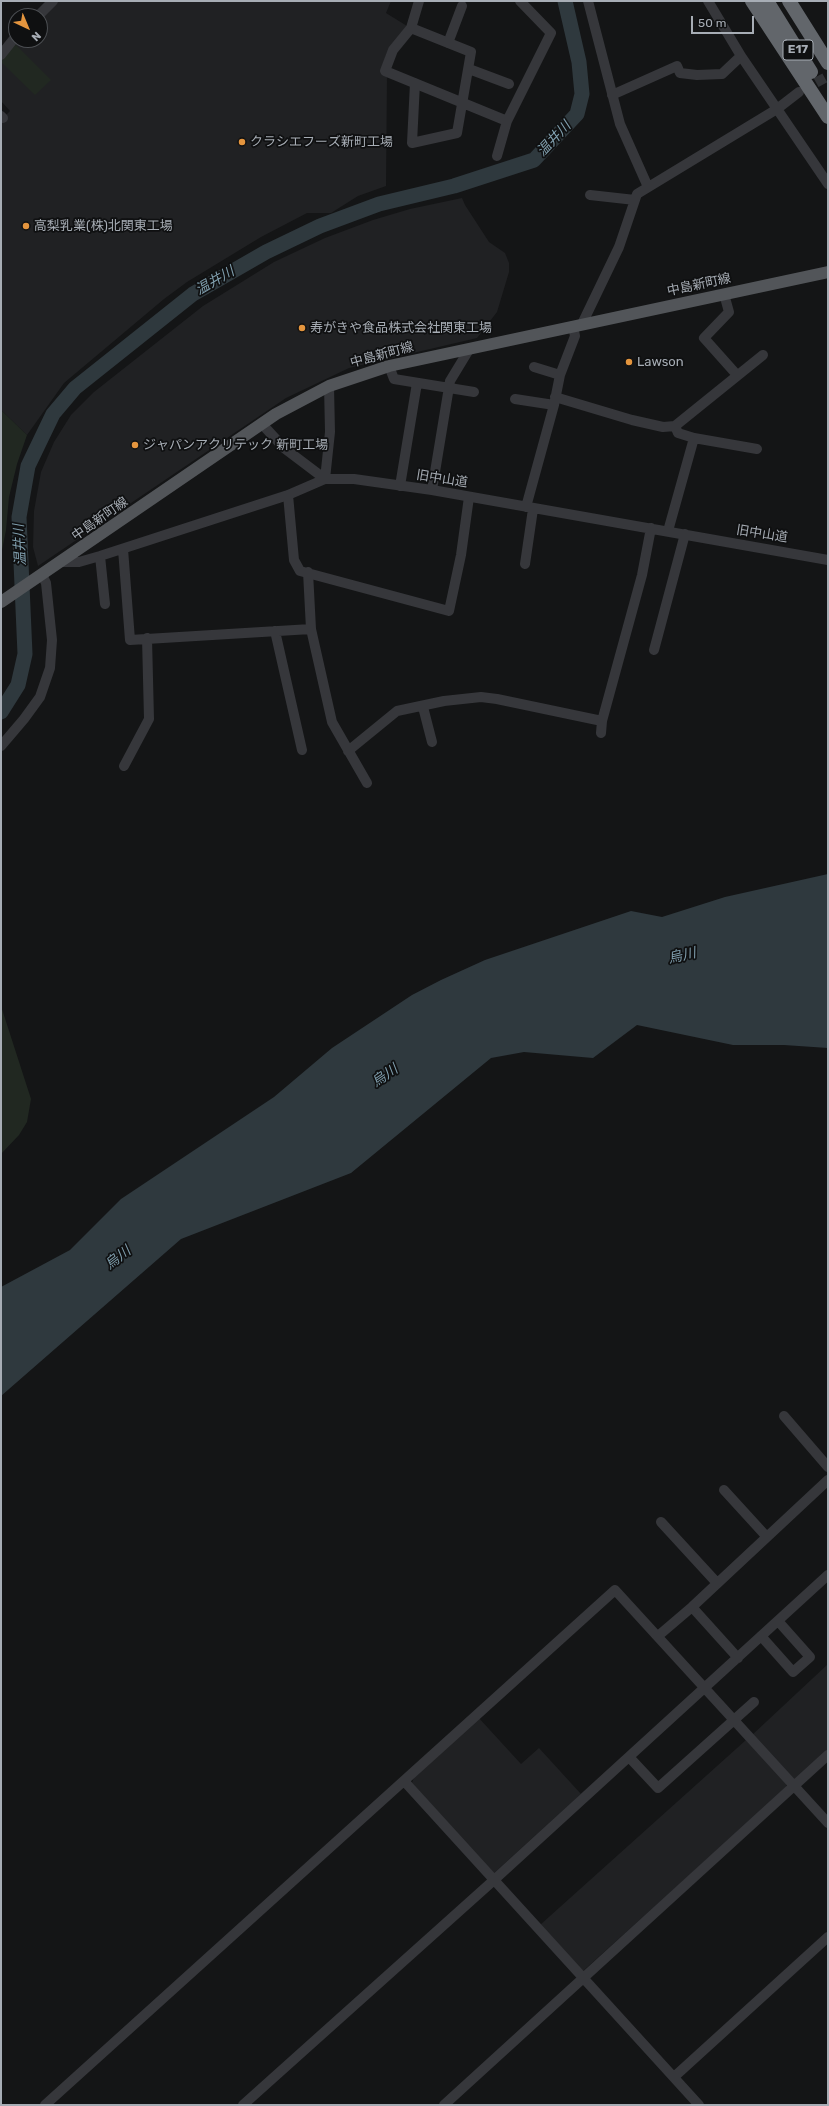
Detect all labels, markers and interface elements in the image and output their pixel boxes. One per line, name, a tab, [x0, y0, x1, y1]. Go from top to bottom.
north arrow	[8, 8, 48, 48]
scale bar	[693, 8, 756, 34]
text: 50 m	[698, 16, 726, 30]
text: N	[29, 29, 43, 44]
road number: E17	[783, 40, 813, 60]
water label: 温井川	[534, 118, 574, 160]
place label: クラシエフーズ新町工場	[250, 134, 393, 150]
marker: クラシエフーズ新町工場	[237, 137, 247, 147]
place label: 高梨乳業(株)北関東工場	[34, 218, 173, 234]
marker: 高梨乳業(株)北関東工場	[21, 221, 31, 231]
water label: 温井川	[193, 263, 237, 299]
street label: 中島新町線	[666, 271, 732, 299]
place label: 寿がきや食品株式会社関東工場	[310, 320, 492, 336]
marker: 寿がきや食品株式会社関東工場	[297, 323, 307, 333]
street label: 中島新町線	[349, 339, 415, 371]
place label: Lawson	[637, 354, 684, 370]
marker: Lawson	[624, 357, 634, 367]
place label: ジャパンアクリテック 新町工場	[143, 437, 328, 453]
marker: ジャパンアクリテック 新町工場	[130, 440, 140, 450]
street label: 旧中山道	[415, 467, 469, 491]
street label: 中島新町線	[69, 494, 131, 544]
street label: 旧中山道	[735, 522, 789, 546]
water label: 温井川	[11, 524, 29, 566]
water label: 烏川	[666, 945, 698, 967]
water label: 烏川	[369, 1061, 401, 1091]
water label: 烏川	[102, 1243, 134, 1273]

